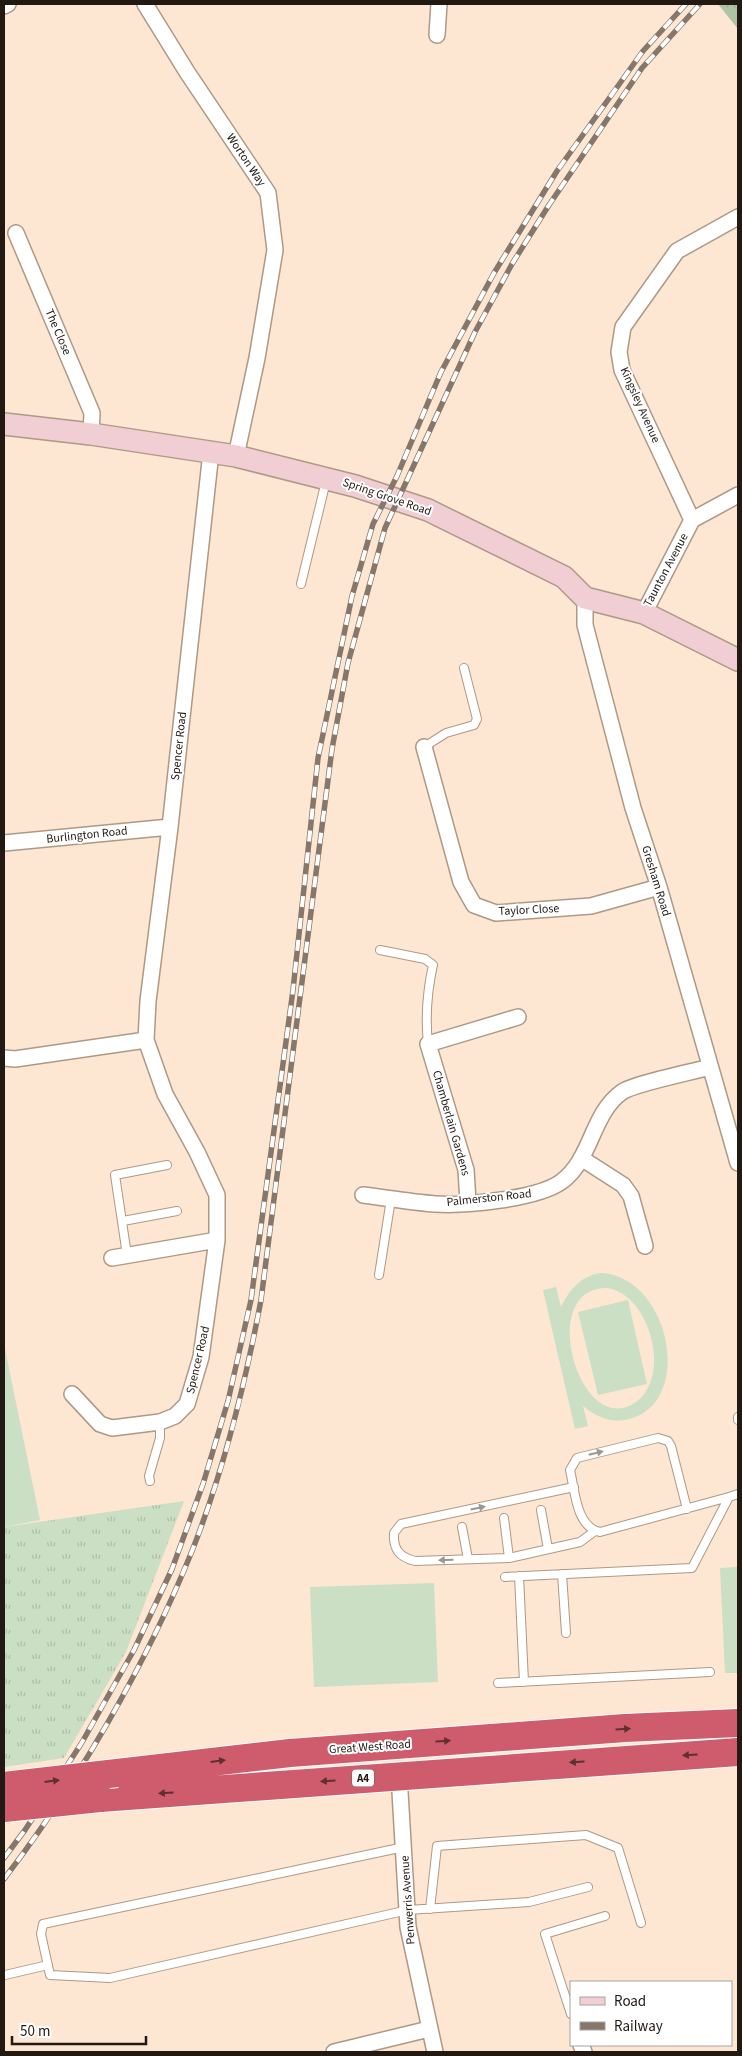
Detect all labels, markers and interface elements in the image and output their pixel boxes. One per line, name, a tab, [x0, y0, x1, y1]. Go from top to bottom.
street label: Worton Way	[222, 130, 270, 190]
street label: The Close	[41, 306, 75, 358]
street label: Kingsley Avenue	[616, 364, 664, 446]
street label: Spring Grove Road	[340, 474, 434, 520]
street label: Taunton Avenue	[639, 530, 693, 610]
street label: Spencer Road	[167, 711, 191, 781]
street label: Burlington Road	[46, 822, 128, 848]
street label: Gresham Road	[637, 844, 675, 918]
street label: Taylor Close	[498, 900, 560, 920]
street label: Chamberlain Gardens	[428, 1068, 474, 1178]
street label: Palmerston Road	[446, 1185, 532, 1211]
street label: Spencer Road	[182, 1324, 214, 1396]
one-way arrow	[588, 1449, 603, 1457]
one-way arrow	[470, 1504, 485, 1512]
one-way arrow	[438, 1556, 454, 1564]
one-way arrow	[615, 1724, 631, 1732]
street label: Great West Road	[329, 1736, 411, 1758]
one-way arrow	[435, 1737, 451, 1745]
one-way arrow	[681, 1751, 697, 1759]
one-way arrow	[210, 1757, 226, 1765]
one-way arrow	[569, 1758, 585, 1766]
road number: A4	[352, 1770, 374, 1786]
one-way arrow	[44, 1777, 60, 1785]
one-way arrow	[320, 1777, 336, 1785]
one-way arrow	[158, 1789, 174, 1797]
street label: Penwerris Avenue	[396, 1855, 420, 1945]
legend	[570, 1981, 732, 2046]
text: Road	[614, 1991, 646, 2012]
scale bar	[12, 2014, 146, 2046]
text: Railway	[614, 2016, 663, 2037]
text: 50 m	[20, 2021, 50, 2042]

